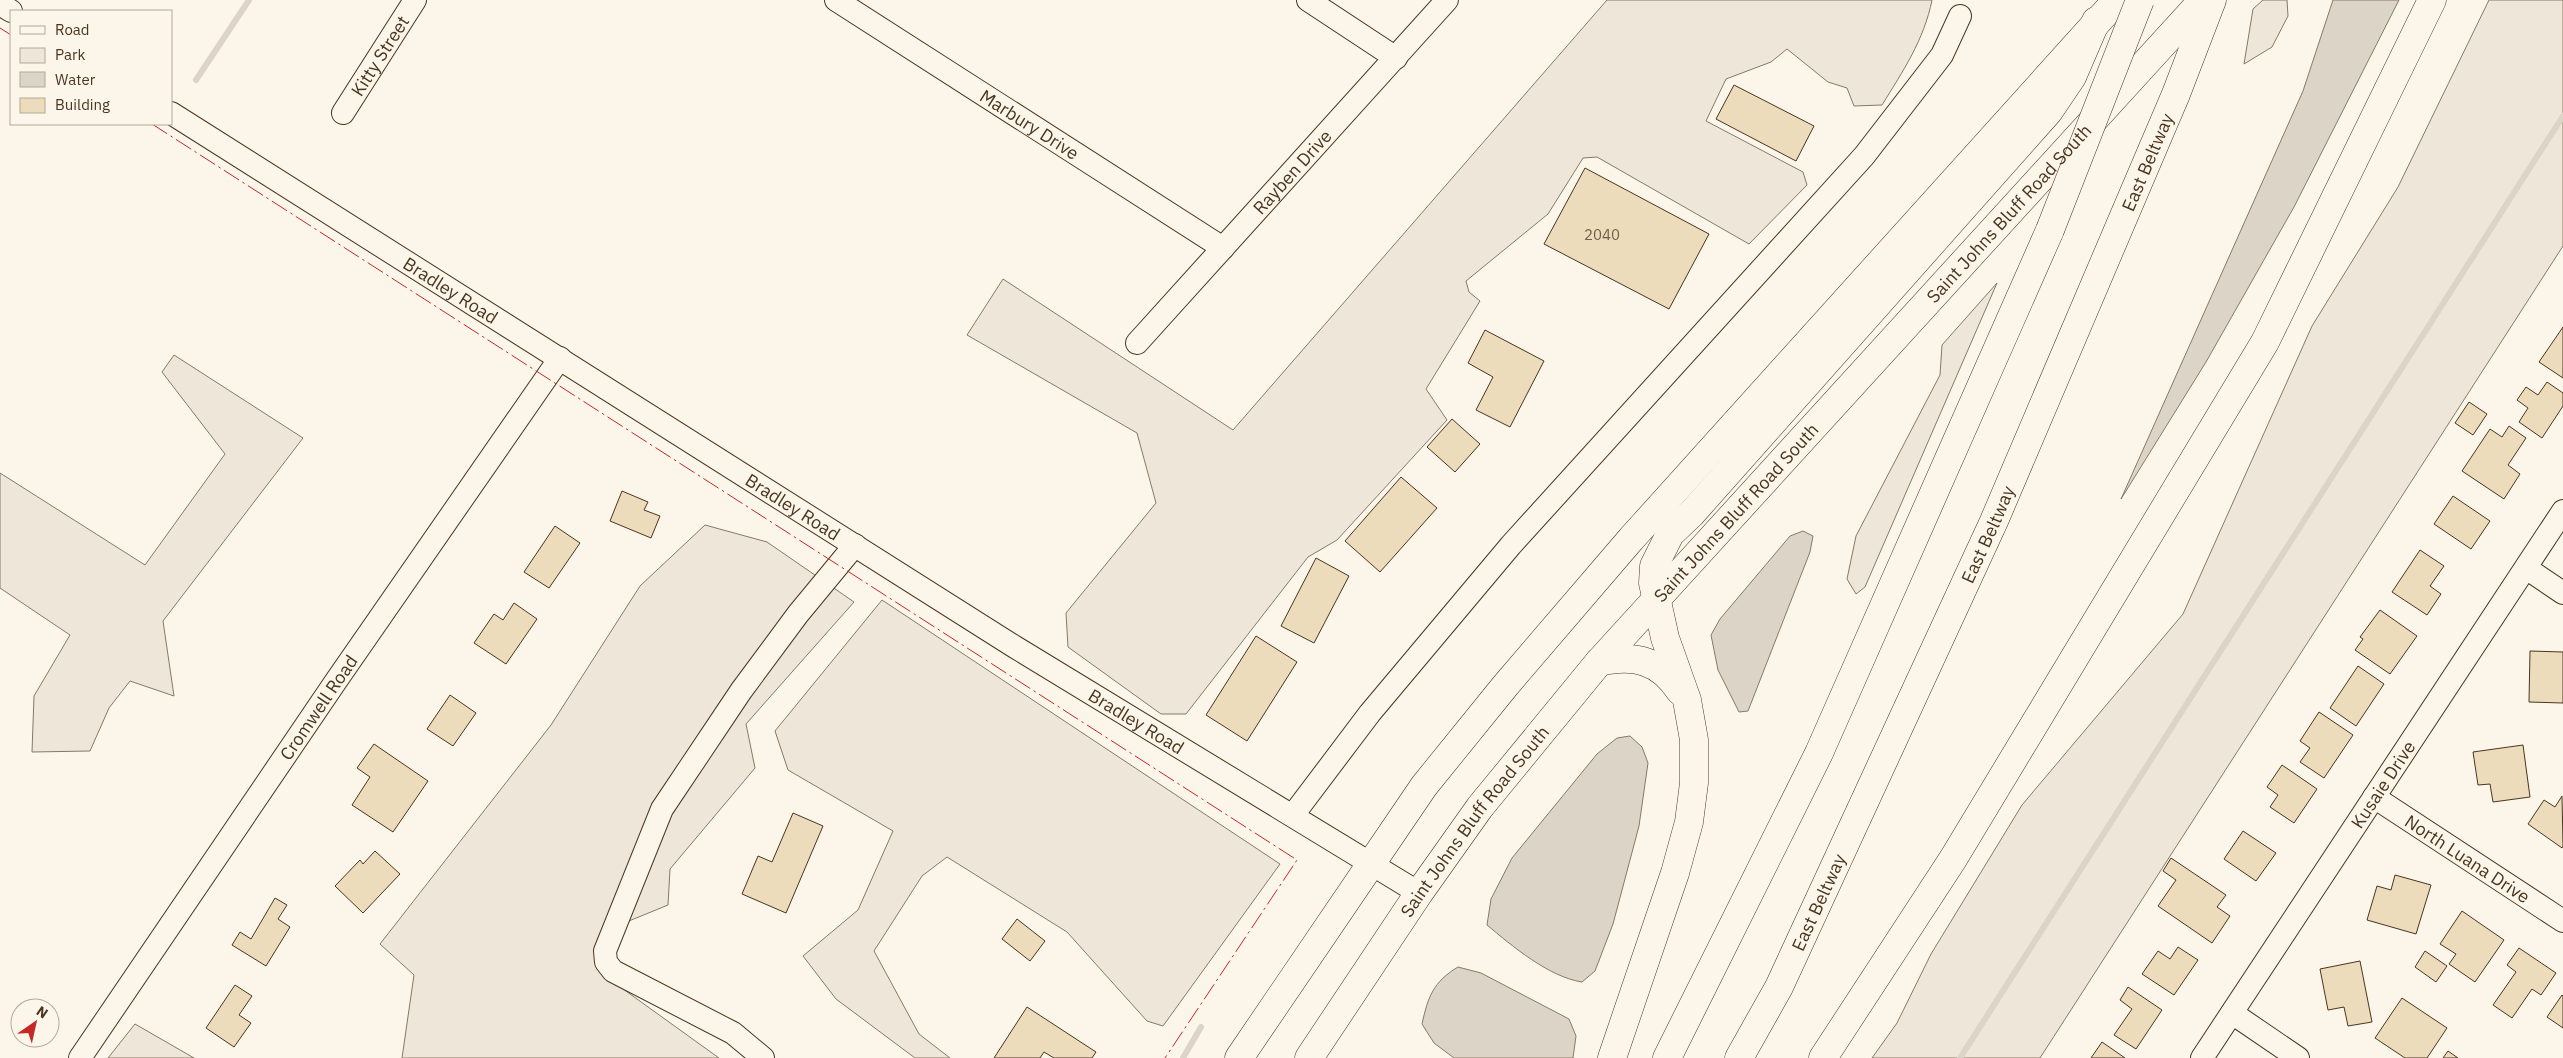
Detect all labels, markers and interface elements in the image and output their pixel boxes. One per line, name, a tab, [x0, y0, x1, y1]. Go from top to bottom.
legend	[10, 10, 172, 125]
street label: Kitty Street	[345, 11, 414, 100]
text: Road	[55, 20, 90, 39]
text: Park	[55, 45, 85, 64]
text: Water	[55, 70, 96, 89]
street label: Marbury Drive	[976, 84, 1084, 164]
text: Building	[55, 95, 110, 114]
street label: East Beltway	[2116, 109, 2178, 214]
street label: Saint Johns Bluff Road South	[1921, 119, 2096, 307]
street label: Rayben Drive	[1248, 124, 1336, 219]
house number: 2040	[1584, 225, 1620, 244]
street label: Bradley Road	[399, 251, 502, 328]
street label: Saint Johns Bluff Road South	[1648, 418, 1823, 606]
street label: Bradley Road	[741, 468, 845, 545]
street label: East Beltway	[1956, 482, 2019, 587]
street label: Cromwell Road	[274, 650, 362, 764]
street label: Bradley Road	[1085, 683, 1188, 759]
street label: Saint Johns Bluff Road South	[1395, 721, 1554, 921]
street label: Kusaie Drive	[2345, 736, 2420, 832]
street label: North Luana Drive	[2401, 809, 2535, 908]
street label: East Beltway	[1786, 850, 1850, 954]
north arrow	[10, 998, 60, 1048]
text: N	[33, 1002, 52, 1023]

